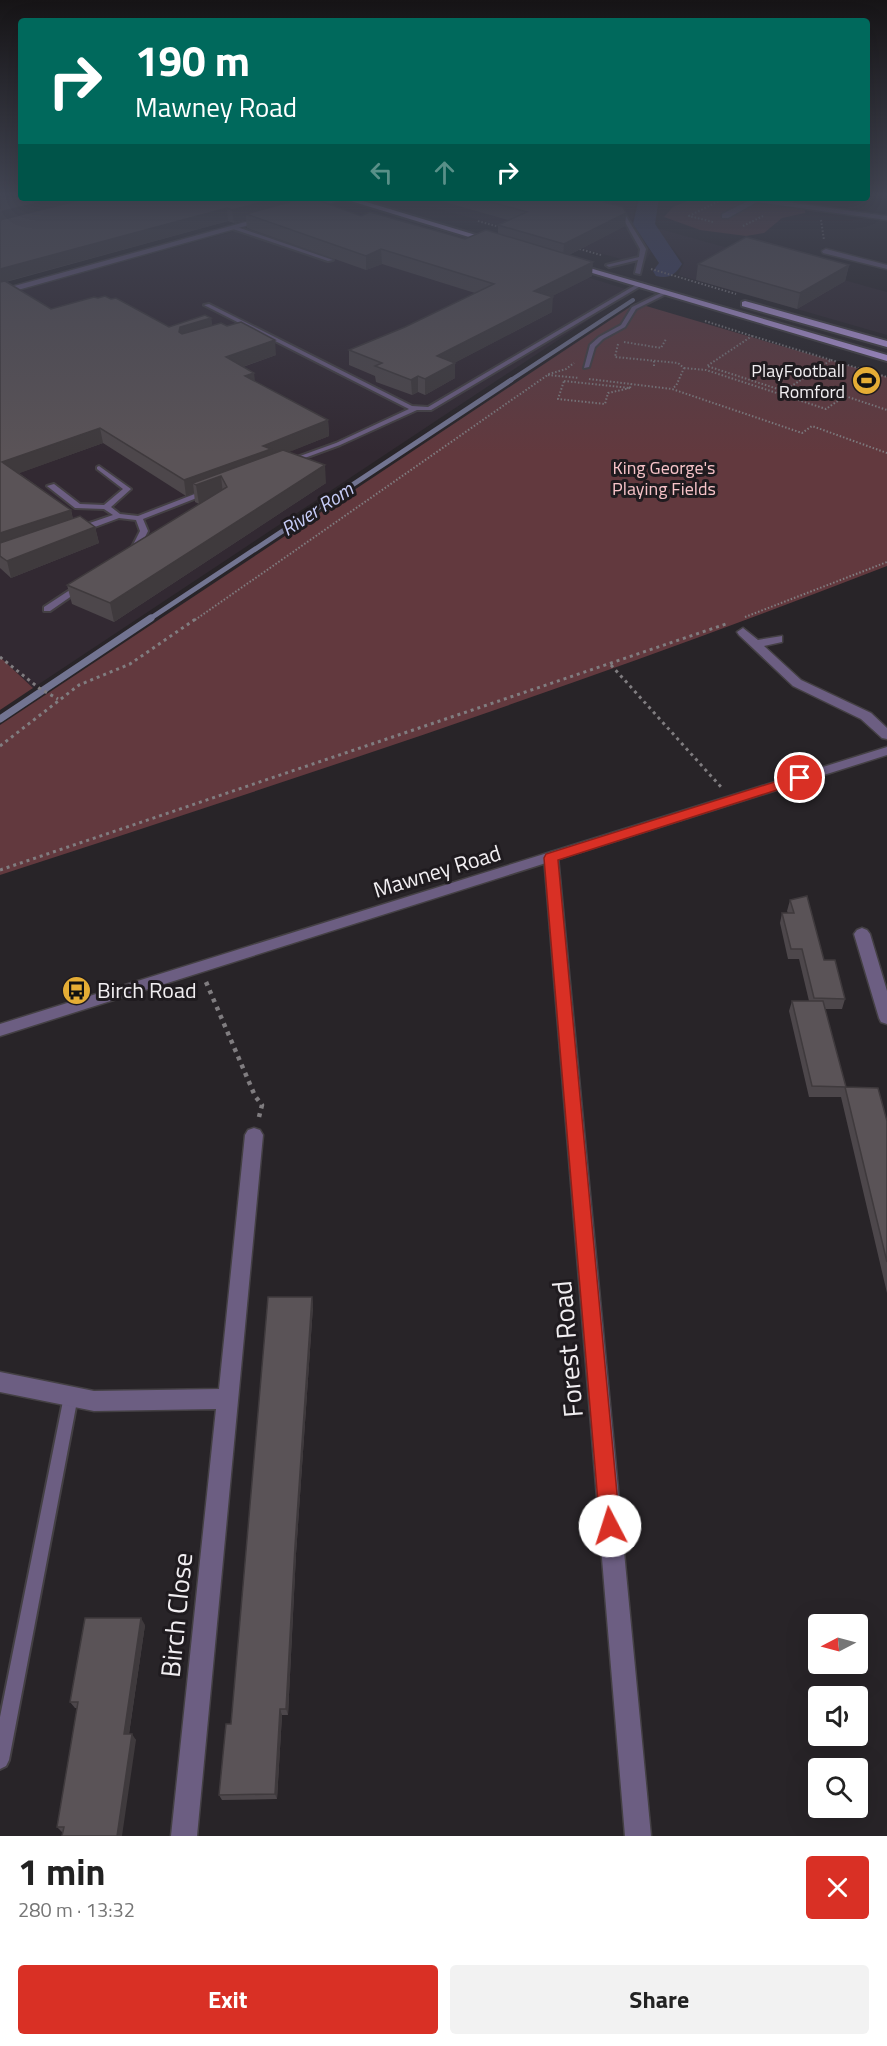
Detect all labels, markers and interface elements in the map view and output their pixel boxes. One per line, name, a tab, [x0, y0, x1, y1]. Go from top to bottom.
text: 190 m	[135, 28, 250, 92]
icon: right	[36, 42, 114, 120]
text: Mawney Road	[135, 86, 297, 127]
icon: left	[365, 156, 398, 189]
icon: ahead	[428, 156, 461, 189]
icon: right	[491, 156, 524, 189]
place label: PlayFootball Romford	[751, 357, 845, 405]
sports icon: PlayFootball Romford	[850, 365, 882, 397]
park label: King George's Playing Fields	[612, 454, 716, 502]
water label: River Rom	[274, 473, 359, 544]
pin	[774, 752, 825, 803]
icon: arrive	[783, 761, 816, 794]
street label: Mawney Road	[369, 835, 505, 907]
place label: Birch Road	[97, 973, 197, 1007]
bus stop icon: Birch Road	[60, 974, 92, 1006]
street label: Forest Road	[540, 1279, 593, 1419]
position arrow	[578, 1494, 642, 1558]
street label: Birch Close	[149, 1550, 202, 1679]
north arrow	[808, 1614, 868, 1674]
map controls	[808, 1614, 868, 1818]
button: sound	[808, 1686, 868, 1746]
button: search	[808, 1758, 868, 1818]
text: 1 min	[18, 1844, 105, 1899]
button: close	[806, 1856, 869, 1919]
text: 280 m · 13:32	[18, 1894, 135, 1925]
button: Exit	[18, 1965, 438, 2034]
button: Share	[450, 1965, 869, 2034]

